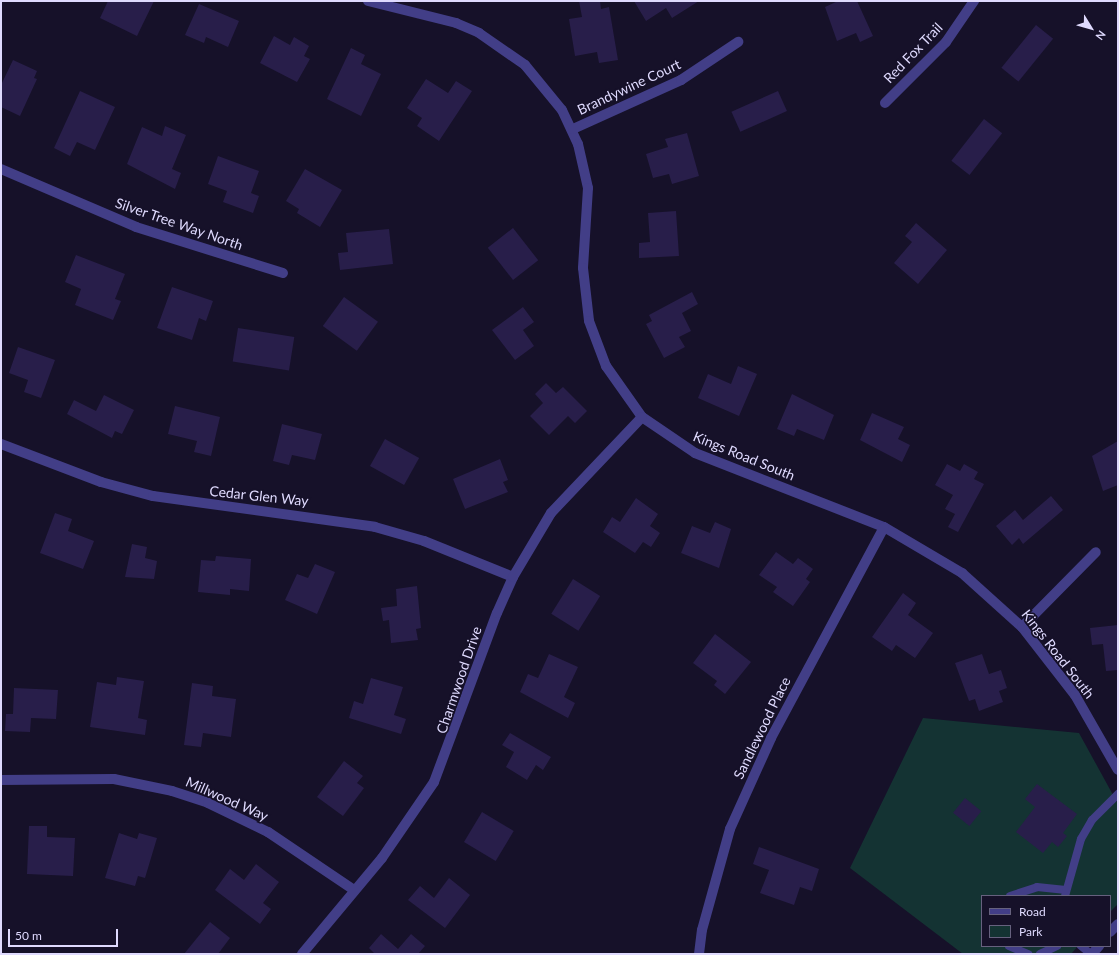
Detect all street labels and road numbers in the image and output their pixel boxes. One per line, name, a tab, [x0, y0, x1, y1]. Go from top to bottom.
street label: Red Fox Trail	[880, 19, 946, 87]
street label: Brandywine Court	[575, 56, 683, 118]
street label: Silver Tree Way North	[113, 194, 245, 254]
street label: Kings Road South	[691, 428, 797, 484]
street label: Cedar Glen Way	[208, 482, 310, 510]
street label: Kings Road South	[1018, 606, 1098, 702]
street label: Charmwood Drive	[433, 624, 485, 736]
street label: Sandlewood Place	[730, 674, 794, 782]
street label: Millwood Way	[183, 773, 271, 825]

